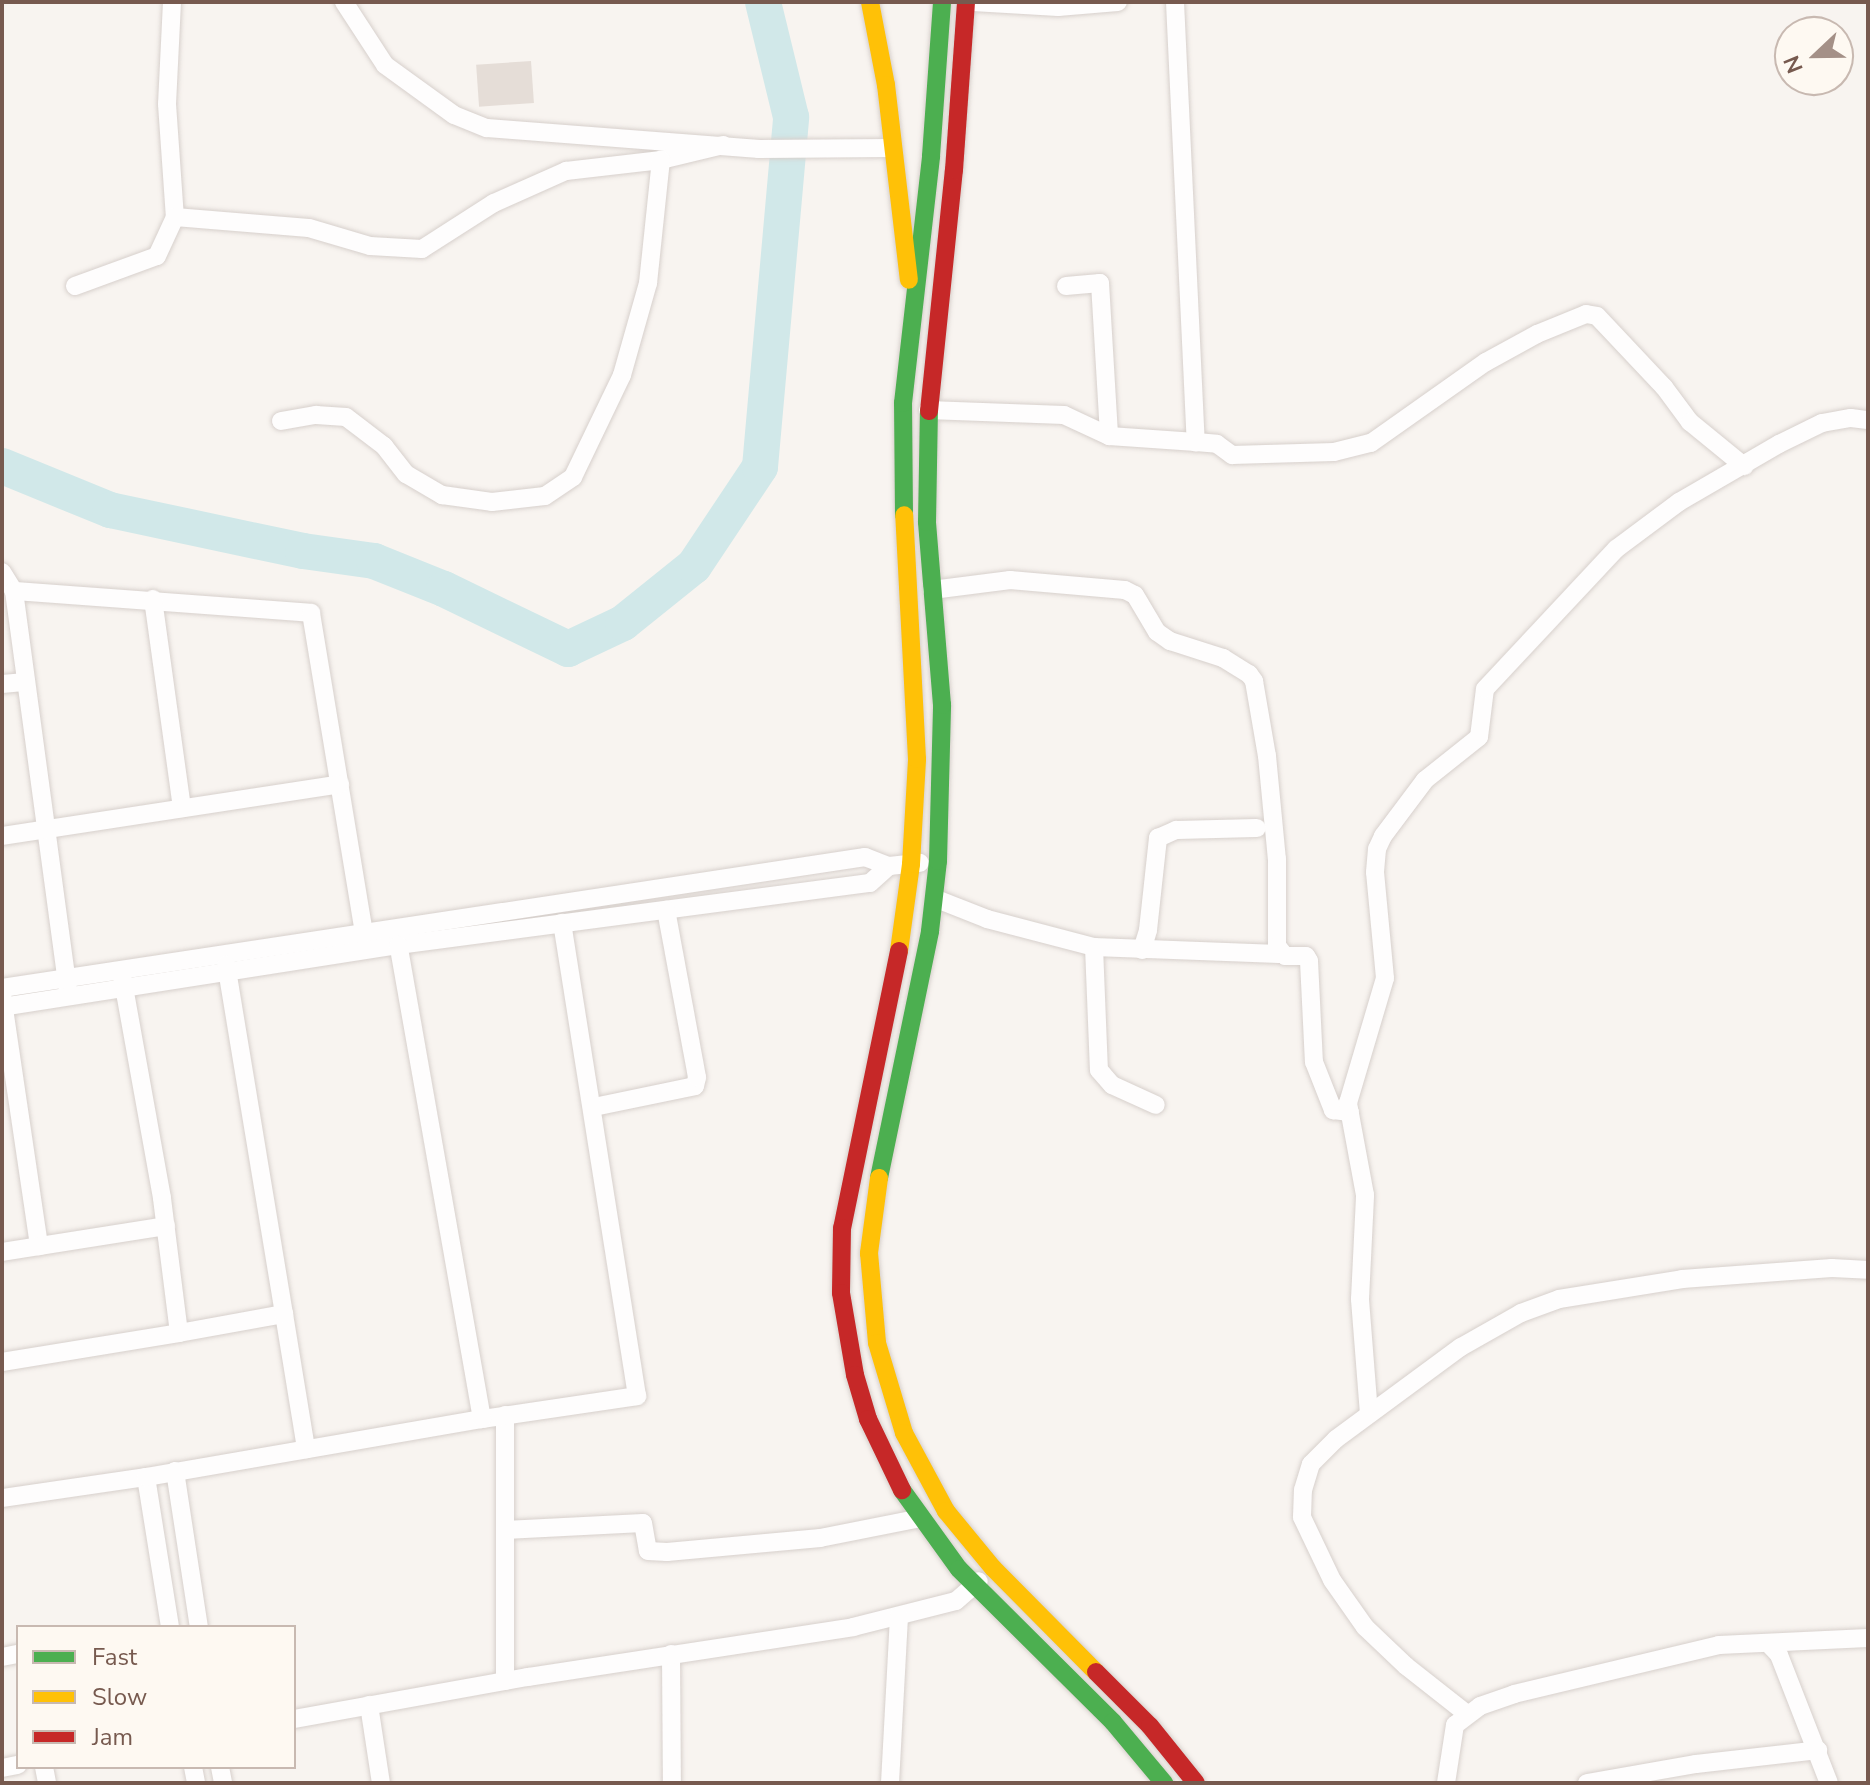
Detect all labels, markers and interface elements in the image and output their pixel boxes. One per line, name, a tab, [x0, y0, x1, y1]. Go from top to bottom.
north arrow	[1774, 16, 1854, 96]
text: N	[1777, 51, 1811, 77]
legend	[16, 1625, 296, 1769]
text: Fast	[92, 1641, 137, 1673]
text: Slow	[92, 1681, 147, 1713]
text: Jam	[92, 1721, 133, 1753]

